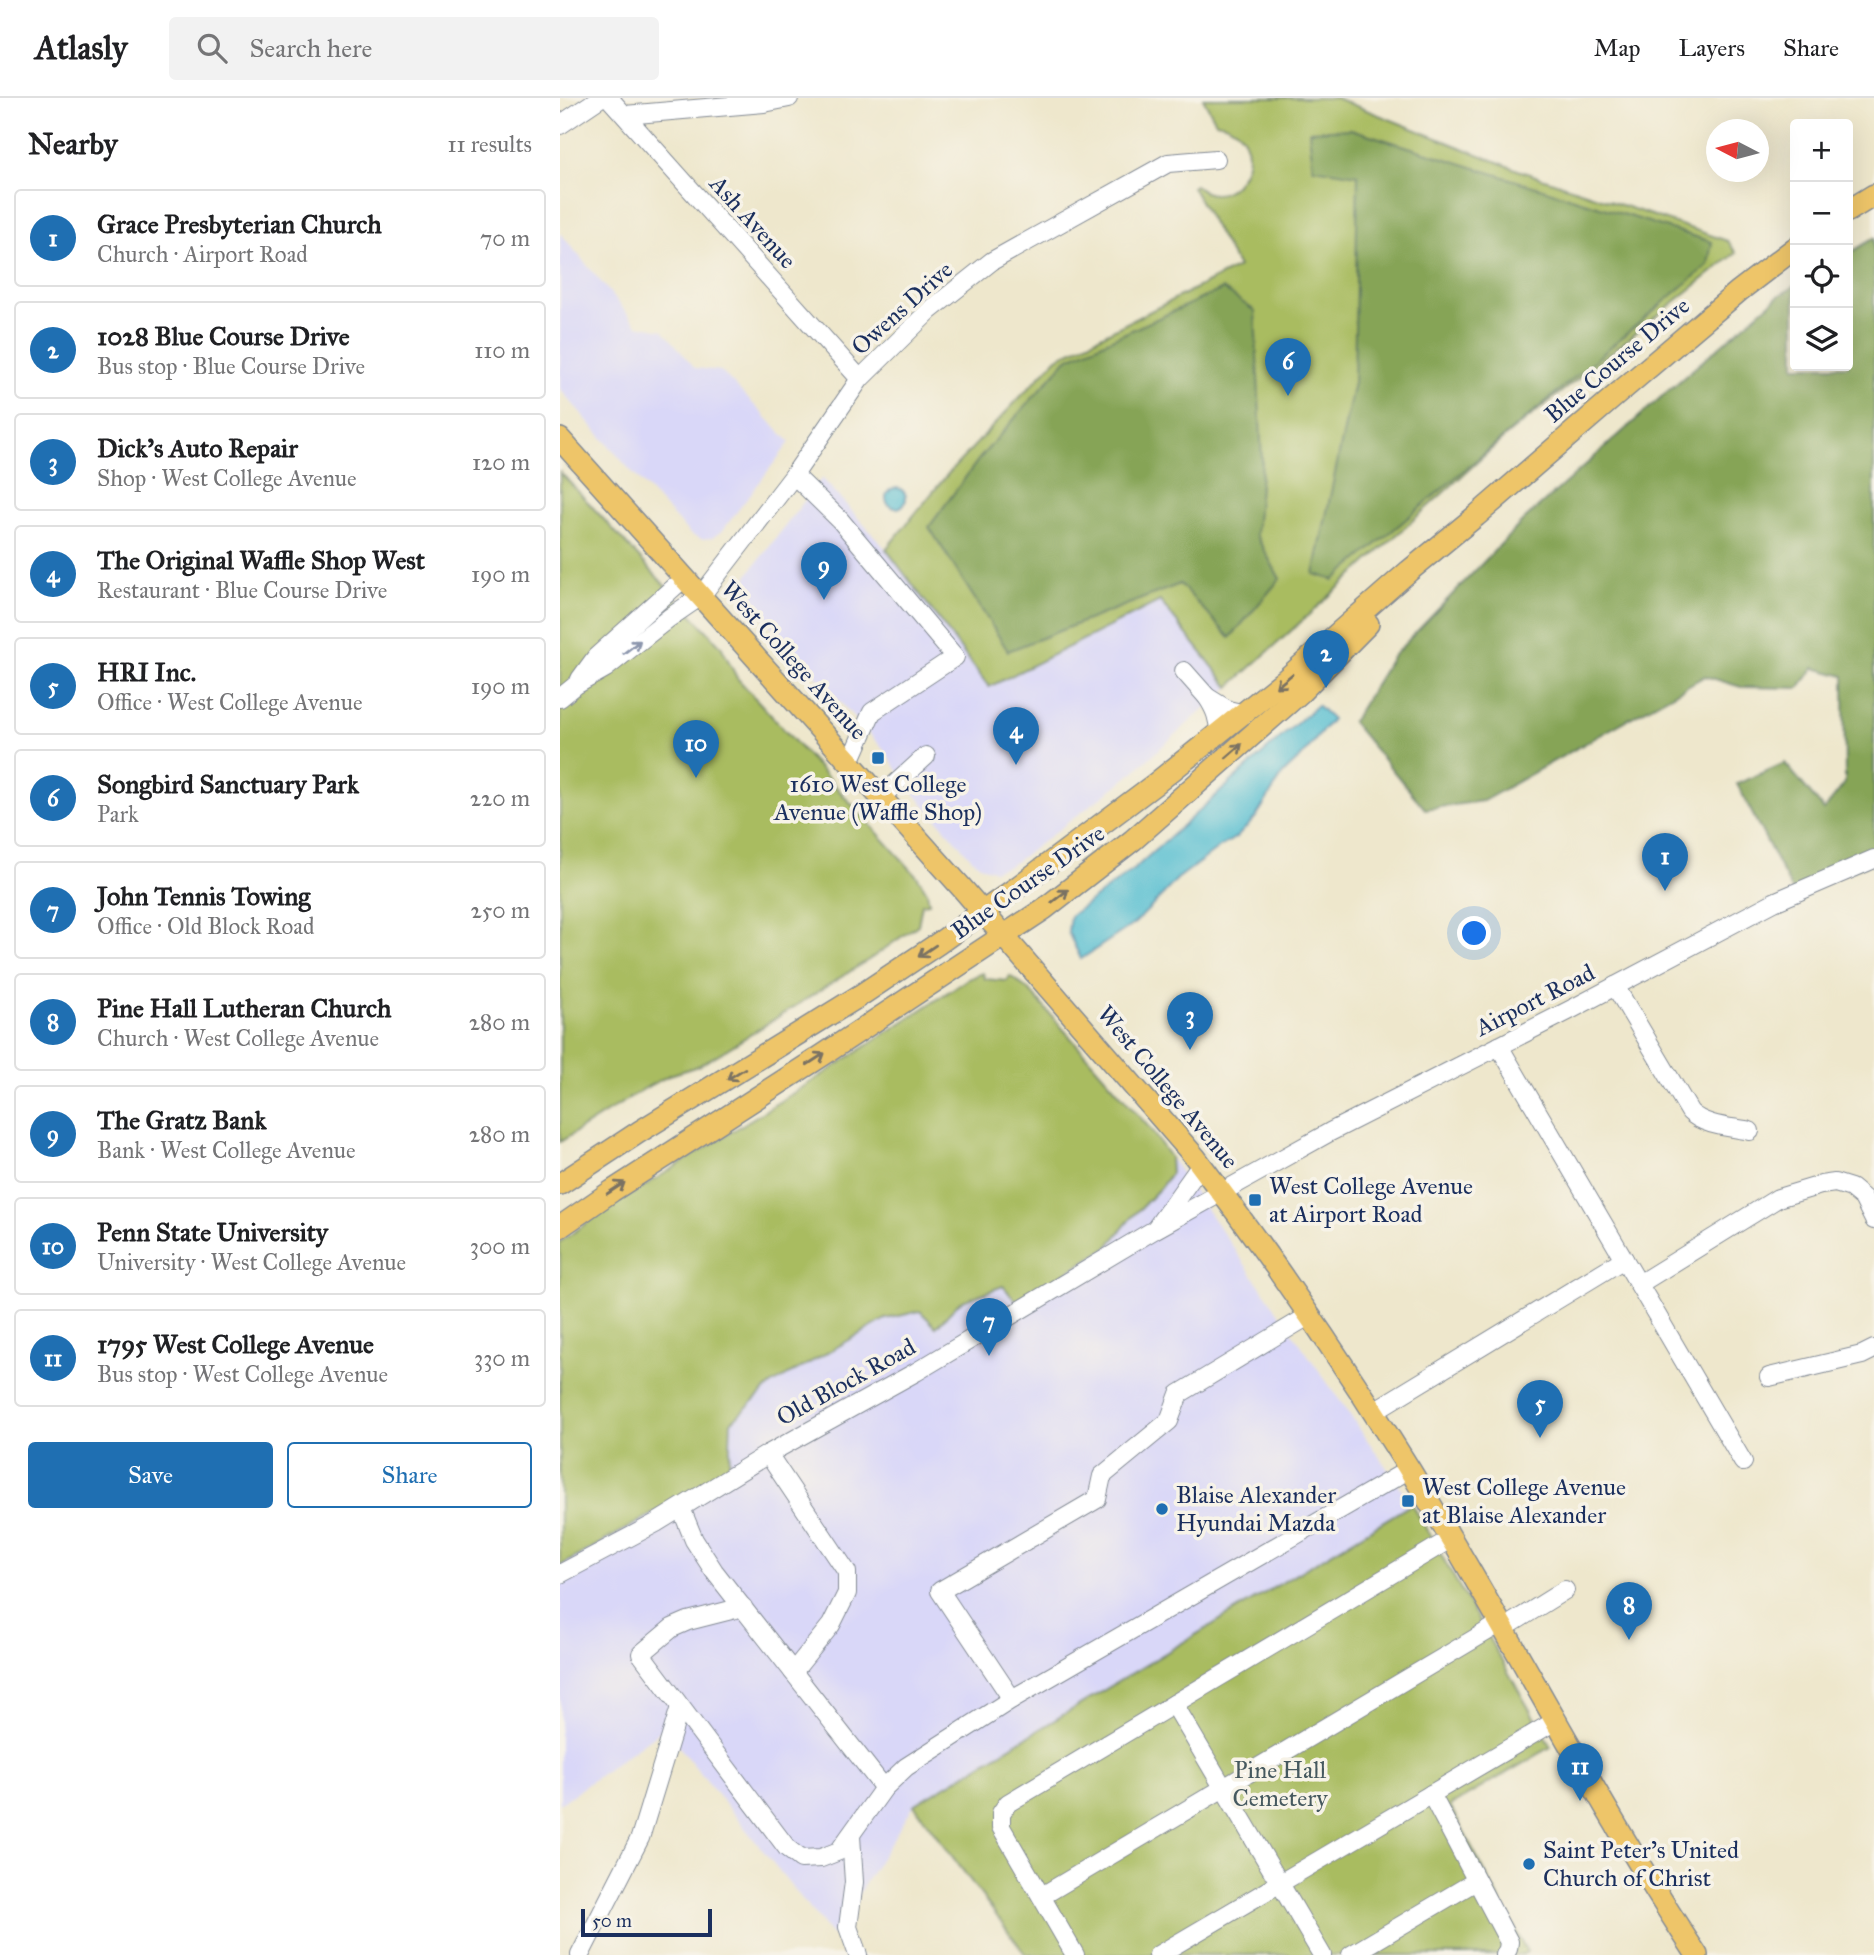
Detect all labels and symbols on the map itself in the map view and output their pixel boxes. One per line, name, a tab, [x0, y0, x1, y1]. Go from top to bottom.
north arrow	[1706, 119, 1769, 182]
street label: Ash Avenue	[703, 168, 803, 275]
street label: Owens Drive	[845, 255, 959, 361]
street label: Blue Course Drive	[1538, 291, 1696, 429]
pin: 6	[1265, 338, 1311, 396]
pin: 9	[801, 542, 847, 600]
street label: West College Avenue	[715, 574, 873, 746]
pin: 2	[1303, 630, 1349, 688]
one-way arrow	[623, 639, 641, 655]
one-way arrow	[1276, 673, 1294, 689]
pin: 4	[993, 707, 1039, 765]
pin: 10	[673, 720, 719, 778]
one-way arrow	[1225, 743, 1243, 759]
marker: 1610 West College Avenue (Waffle Shop)	[870, 750, 886, 766]
place label: 1610 West College Avenue (Waffle Shop)	[773, 769, 982, 827]
street label: Blue Course Drive	[946, 818, 1110, 946]
pin: 1	[1642, 833, 1688, 891]
one-way arrow	[1050, 889, 1068, 904]
your location	[1457, 916, 1491, 950]
one-way arrow	[918, 944, 937, 958]
street label: Airport Road	[1469, 957, 1600, 1043]
pin: 3	[1167, 992, 1213, 1050]
street label: West College Avenue	[1091, 999, 1245, 1175]
one-way arrow	[806, 1052, 825, 1067]
one-way arrow	[726, 1067, 746, 1081]
place label: West College Avenue at Airport Road	[1269, 1171, 1473, 1229]
one-way arrow	[606, 1181, 625, 1195]
marker: West College Avenue at Airport Road	[1247, 1192, 1263, 1208]
pin: 7	[966, 1298, 1012, 1356]
street label: Old Block Road	[771, 1332, 921, 1432]
pin: 5	[1517, 1380, 1563, 1438]
place label: West College Avenue at Blaise Alexander	[1422, 1472, 1626, 1530]
place label: Blaise Alexander Hyundai Mazda	[1176, 1480, 1336, 1538]
marker: West College Avenue at Blaise Alexander	[1400, 1493, 1416, 1509]
marker: Blaise Alexander Hyundai Mazda	[1154, 1501, 1170, 1517]
pin: 8	[1606, 1582, 1652, 1640]
pin: 11	[1557, 1743, 1603, 1801]
park label: Pine Hall Cemetery	[1232, 1755, 1328, 1813]
place label: Saint Peter's United Church of Christ	[1543, 1835, 1739, 1893]
marker: Saint Peter's United Church of Christ	[1521, 1856, 1537, 1872]
scale bar	[581, 1906, 712, 1938]

